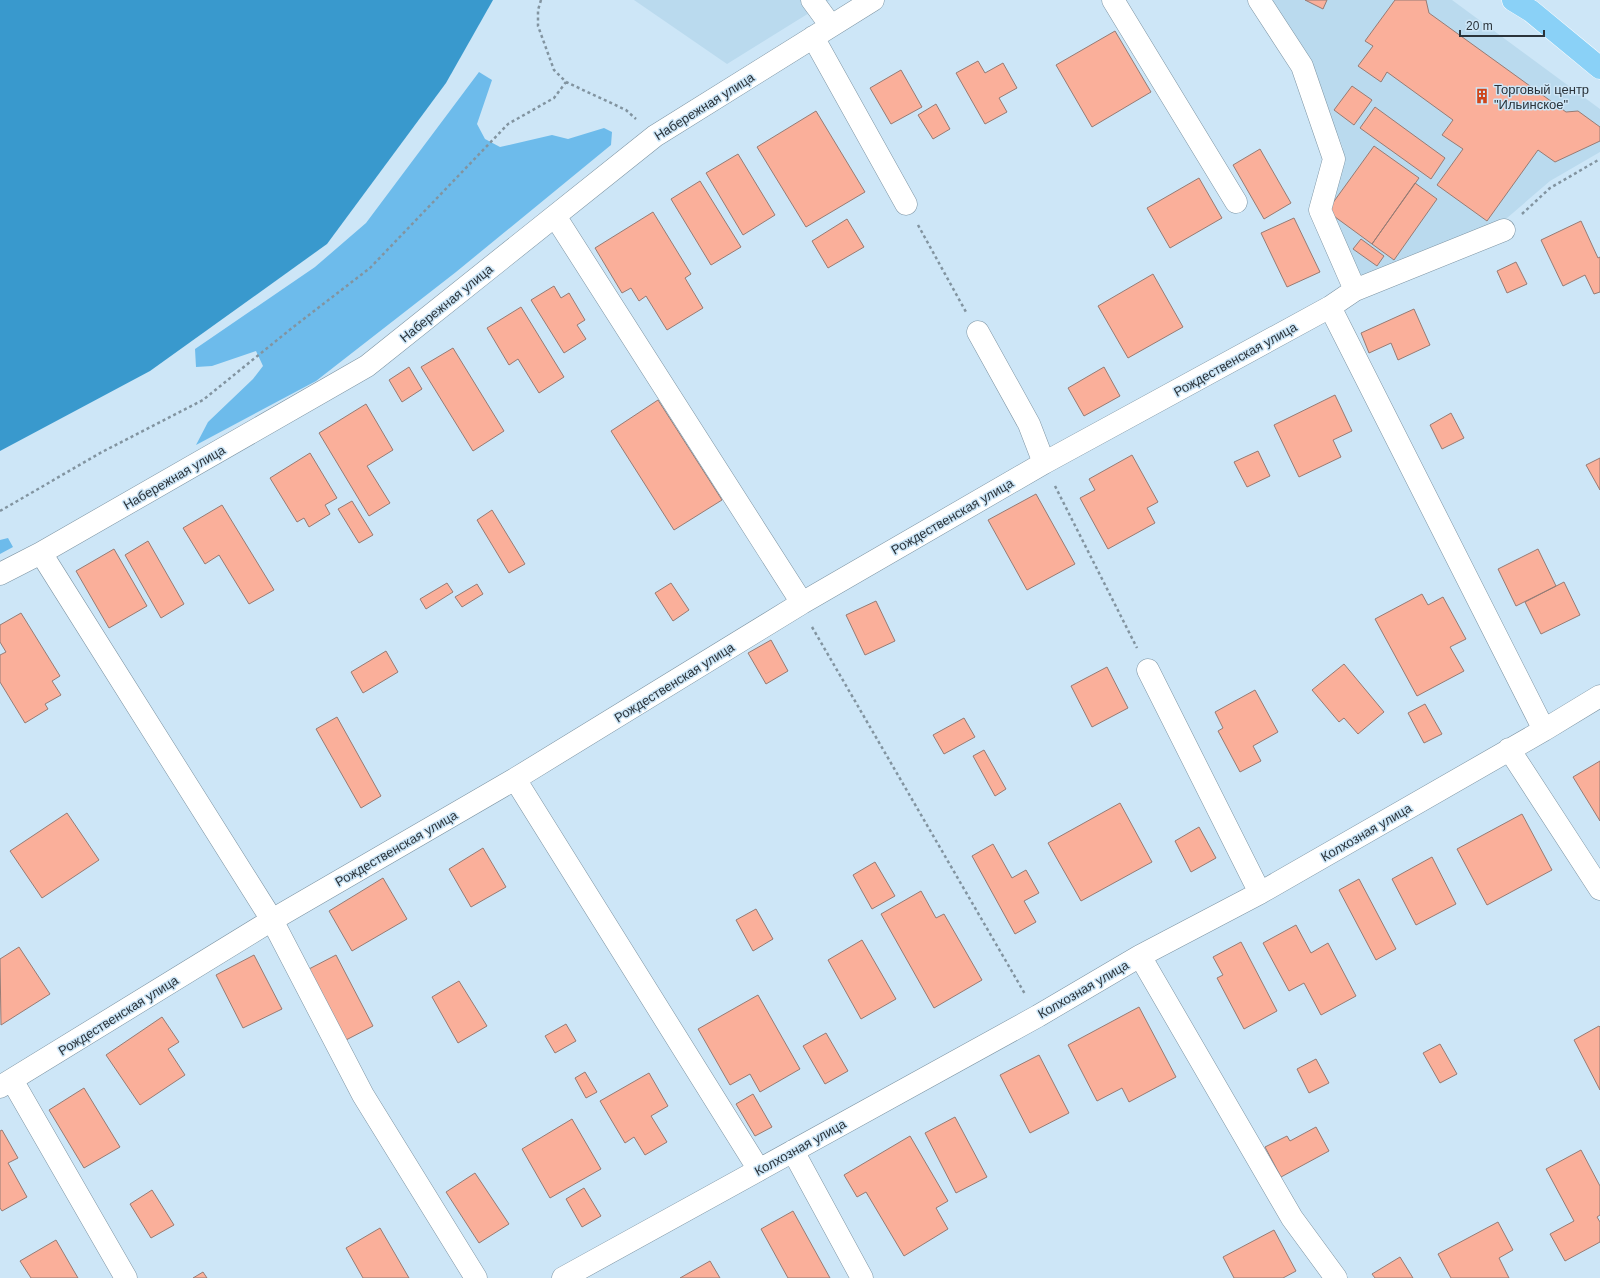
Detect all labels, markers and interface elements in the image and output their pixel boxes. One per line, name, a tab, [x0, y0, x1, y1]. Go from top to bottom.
scale bar	[1460, 12, 1544, 38]
text: 20 m	[1466, 19, 1493, 33]
street label: Набережная улица	[652, 69, 758, 143]
place label: Торговый центр "Ильинское"	[1494, 82, 1589, 112]
building icon: Торговый центр "Ильинское"	[1473, 87, 1491, 105]
street label: Набережная улица	[397, 261, 496, 345]
street label: Рождественская улица	[1171, 319, 1300, 400]
street label: Набережная улица	[121, 442, 228, 513]
street label: Рождественская улица	[889, 475, 1017, 558]
street label: Рождественская улица	[612, 639, 738, 725]
street label: Колхозная улица	[1318, 800, 1415, 865]
street label: Рождественская улица	[333, 807, 461, 890]
street label: Колхозная улица	[1035, 957, 1132, 1022]
street label: Рождественская улица	[56, 972, 182, 1058]
street label: Колхозная улица	[752, 1116, 849, 1179]

